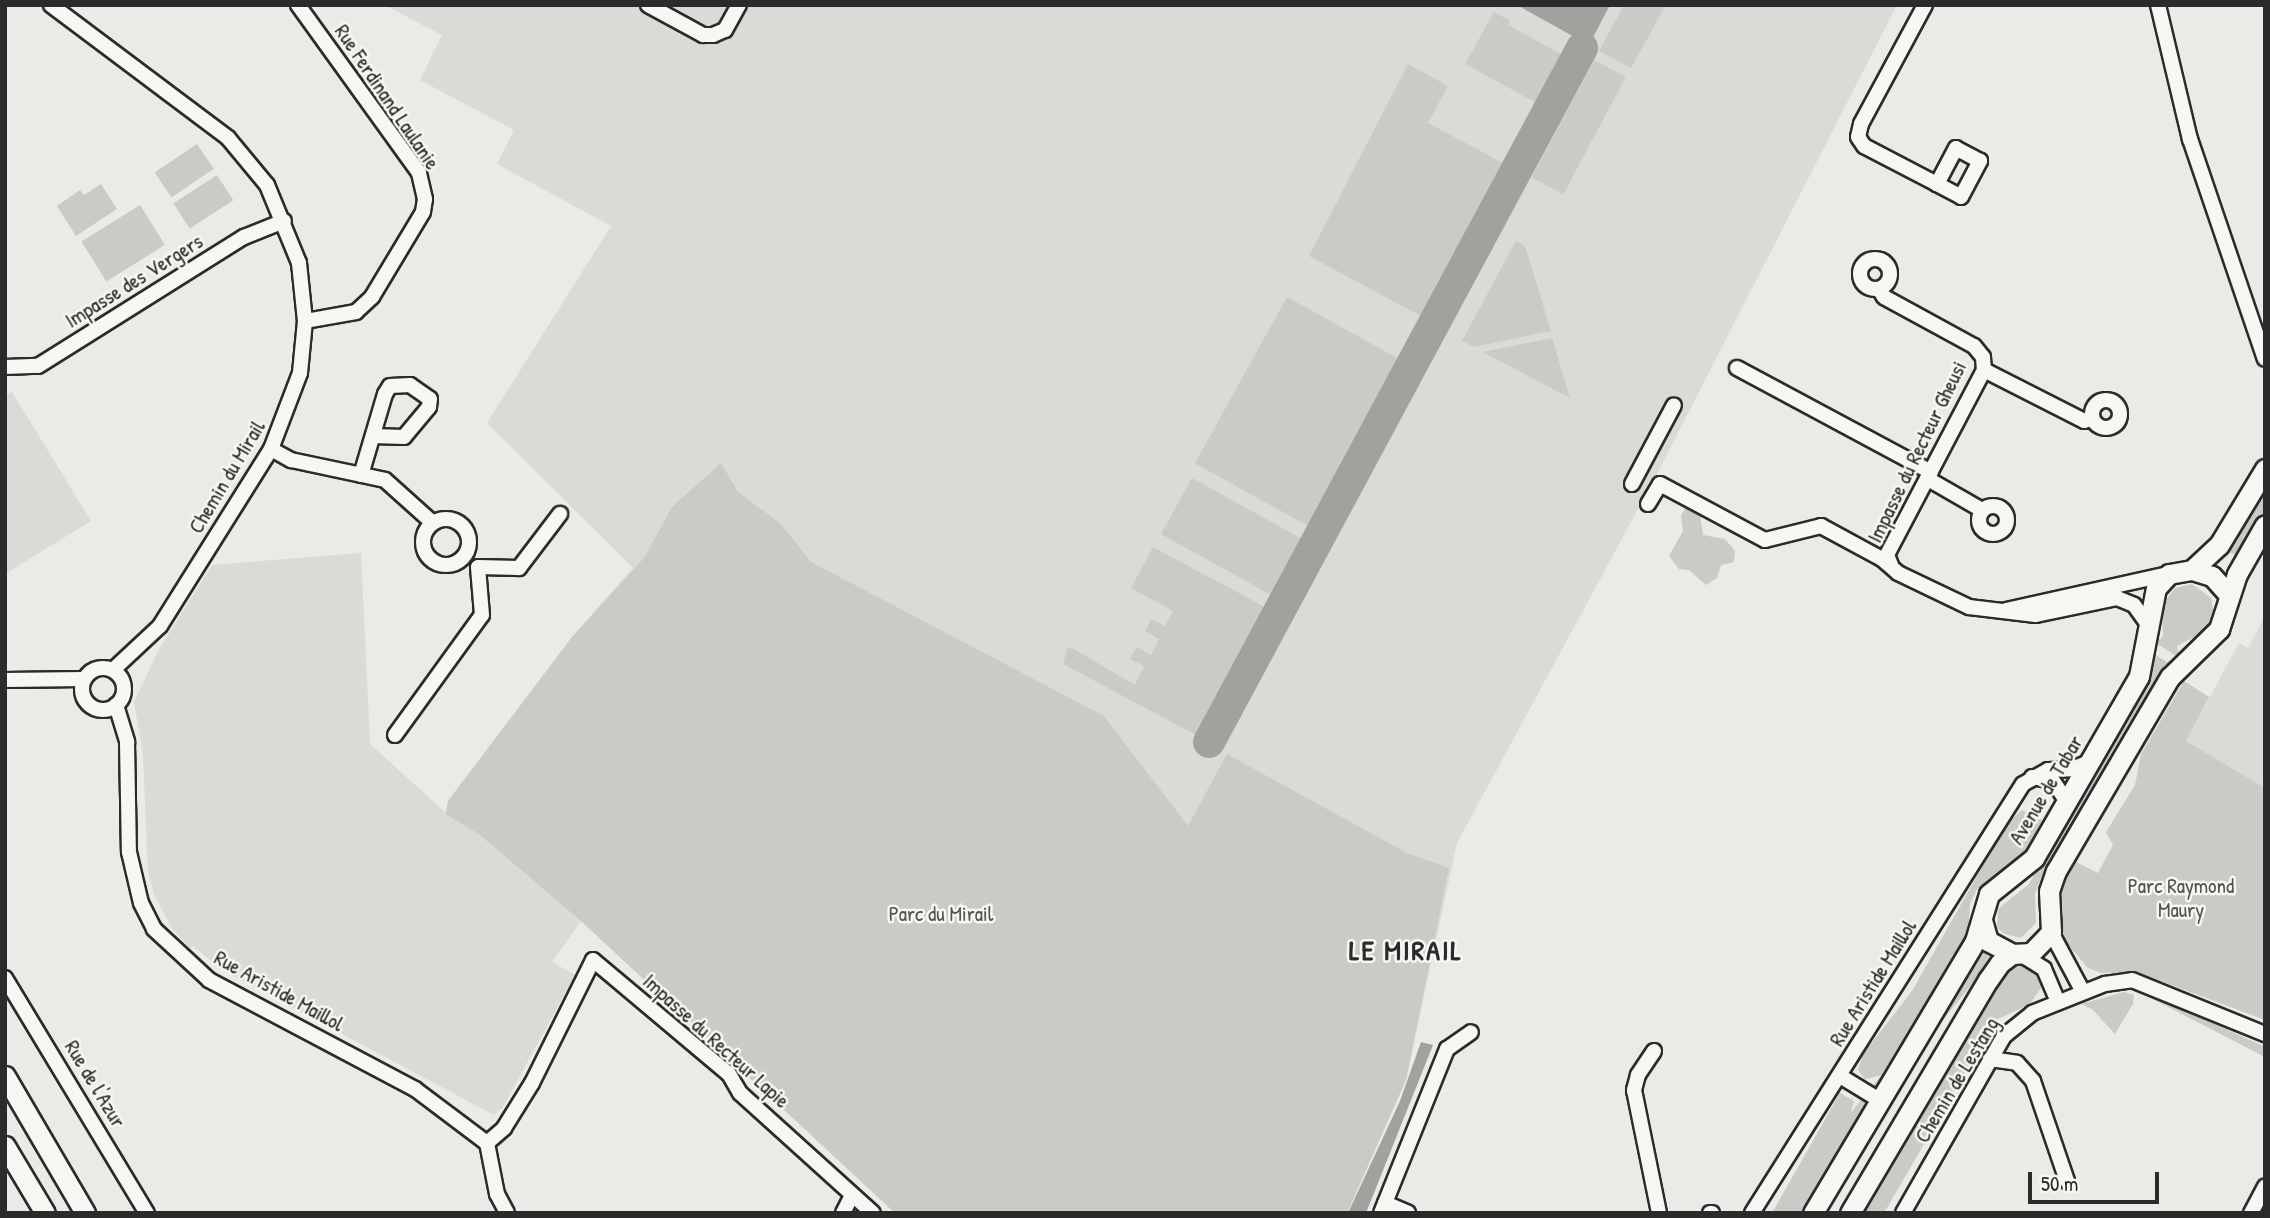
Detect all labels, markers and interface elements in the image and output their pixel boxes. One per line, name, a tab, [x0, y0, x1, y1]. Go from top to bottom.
street label: Rue Ferdinand Laulanie	[329, 20, 445, 174]
street label: Impasse des Vergers	[61, 229, 207, 333]
street label: Impasse du Recteur Gheusi	[1862, 357, 1972, 547]
street label: Chemin du Mirail	[183, 416, 271, 538]
street label: Avenue de Tabar	[2004, 731, 2088, 849]
park label: Parc Raymond Maury	[2128, 873, 2234, 923]
park label: Parc du Mirail	[889, 901, 993, 927]
street label: Rue Aristide Maillol	[1824, 915, 1922, 1051]
district label: LE MIRAIL	[1350, 933, 1462, 967]
street label: Rue Aristide Maillol	[210, 945, 348, 1037]
street label: Impasse du Recteur Lapie	[638, 969, 794, 1113]
street label: Chemin de Lestang	[1910, 1013, 2004, 1147]
street label: Rue de l'Azur	[59, 1036, 131, 1132]
scale bar	[2032, 1158, 2163, 1202]
text: 50 m	[2041, 1169, 2078, 1198]

